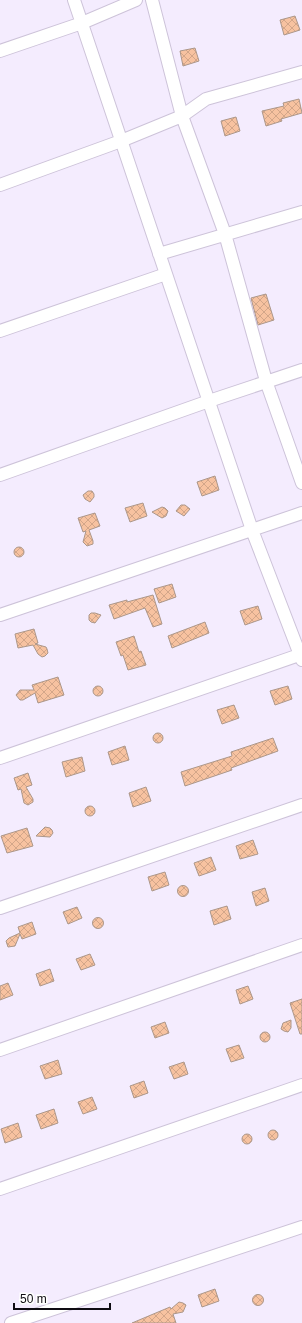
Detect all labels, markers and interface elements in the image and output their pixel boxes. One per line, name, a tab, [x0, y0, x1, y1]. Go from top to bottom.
scale bar	[14, 1285, 110, 1311]
text: 50 m	[20, 1292, 47, 1306]

